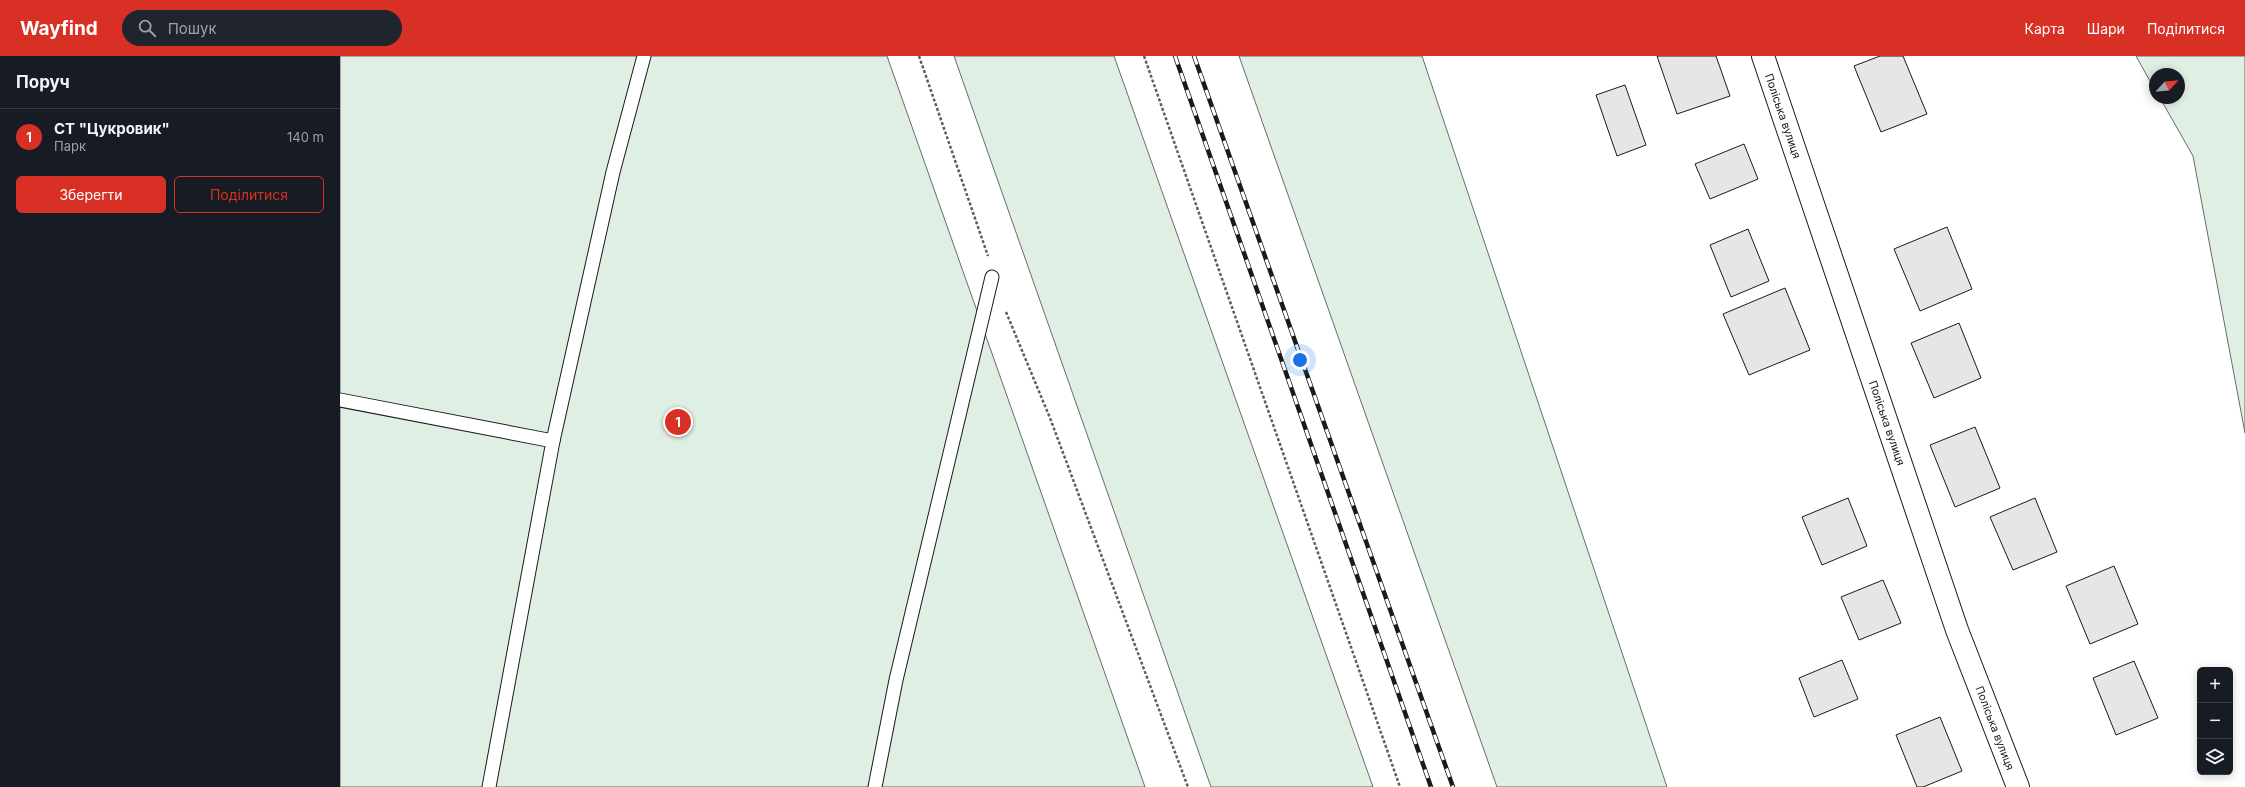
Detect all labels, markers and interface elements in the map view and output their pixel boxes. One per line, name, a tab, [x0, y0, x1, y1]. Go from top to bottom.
search box	[122, 10, 402, 46]
text: Wayfind	[20, 17, 98, 40]
icon: search	[136, 17, 158, 39]
text: Пошук	[168, 19, 217, 38]
text: Карта	[2025, 20, 2065, 37]
text: Шари	[2087, 20, 2125, 37]
text: Поділитися	[2147, 20, 2225, 37]
north arrow	[2149, 68, 2185, 104]
text: Поруч	[16, 72, 70, 92]
street label: Поліська вулиця	[1762, 72, 1804, 160]
text: СТ "Цукровик"	[54, 119, 170, 138]
text: 1	[26, 129, 32, 145]
text: 140 m	[287, 129, 324, 145]
text: Парк	[54, 138, 86, 154]
button: Зберегти	[16, 176, 166, 213]
button: Поділитися	[174, 176, 324, 213]
your location	[1290, 350, 1310, 370]
street label: Поліська вулиця	[1866, 379, 1908, 467]
pin: 1	[665, 407, 691, 437]
map controls	[2197, 667, 2233, 775]
button: +	[2197, 667, 2233, 703]
street label: Поліська вулиця	[1973, 684, 2017, 772]
button: −	[2197, 703, 2233, 739]
button: layers	[2197, 739, 2233, 775]

